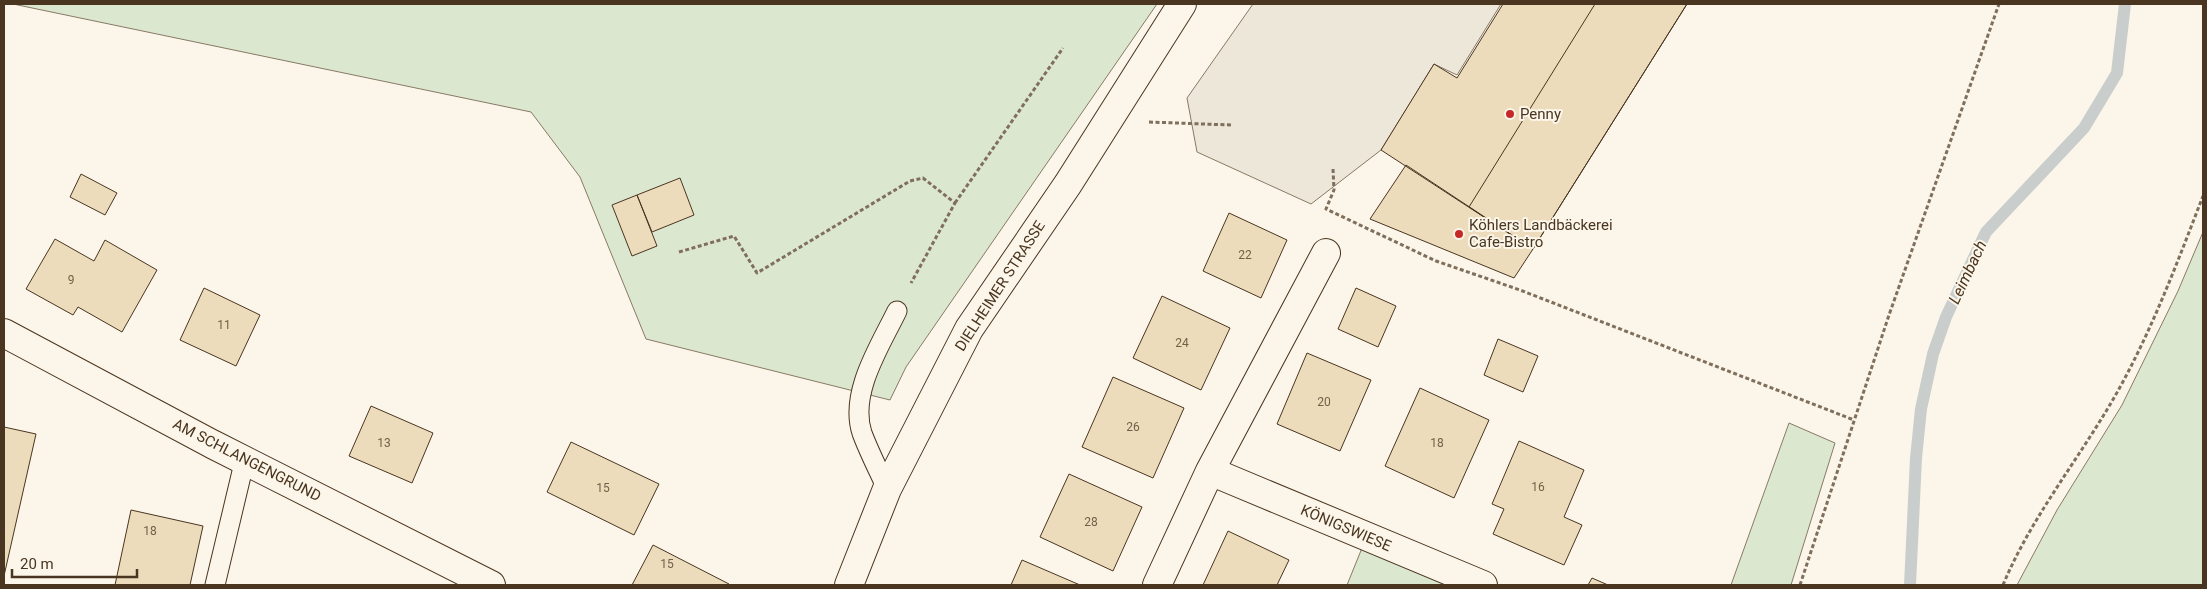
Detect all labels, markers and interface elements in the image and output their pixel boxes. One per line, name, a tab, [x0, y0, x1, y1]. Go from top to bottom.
place label: Penny	[1520, 105, 1561, 123]
marker: Penny	[1504, 108, 1516, 120]
place label: Köhlers Landbäckerei Cafe-Bistro	[1469, 216, 1613, 251]
street label: DIELHEIMER STRASSE	[951, 217, 1049, 354]
marker: Köhlers Landbäckerei Cafe-Bistro	[1453, 228, 1465, 240]
water label: Leimbach	[1945, 237, 1990, 307]
house number: 22	[1238, 248, 1252, 262]
house number: 9	[68, 273, 74, 287]
house number: 11	[217, 318, 231, 332]
house number: 24	[1175, 336, 1189, 350]
house number: 20	[1317, 395, 1331, 409]
street label: AM SCHLANGENGRUND	[170, 415, 324, 505]
house number: 26	[1126, 420, 1140, 434]
house number: 13	[377, 436, 391, 450]
house number: 18	[1430, 436, 1444, 450]
house number: 16	[1531, 480, 1545, 494]
house number: 15	[596, 481, 610, 495]
street label: KÖNIGSWIESE	[1298, 501, 1394, 555]
house number: 28	[1084, 515, 1098, 529]
house number: 18	[143, 524, 157, 538]
scale bar	[12, 546, 138, 578]
text: 20 m	[20, 555, 54, 573]
house number: 15	[660, 557, 674, 571]

